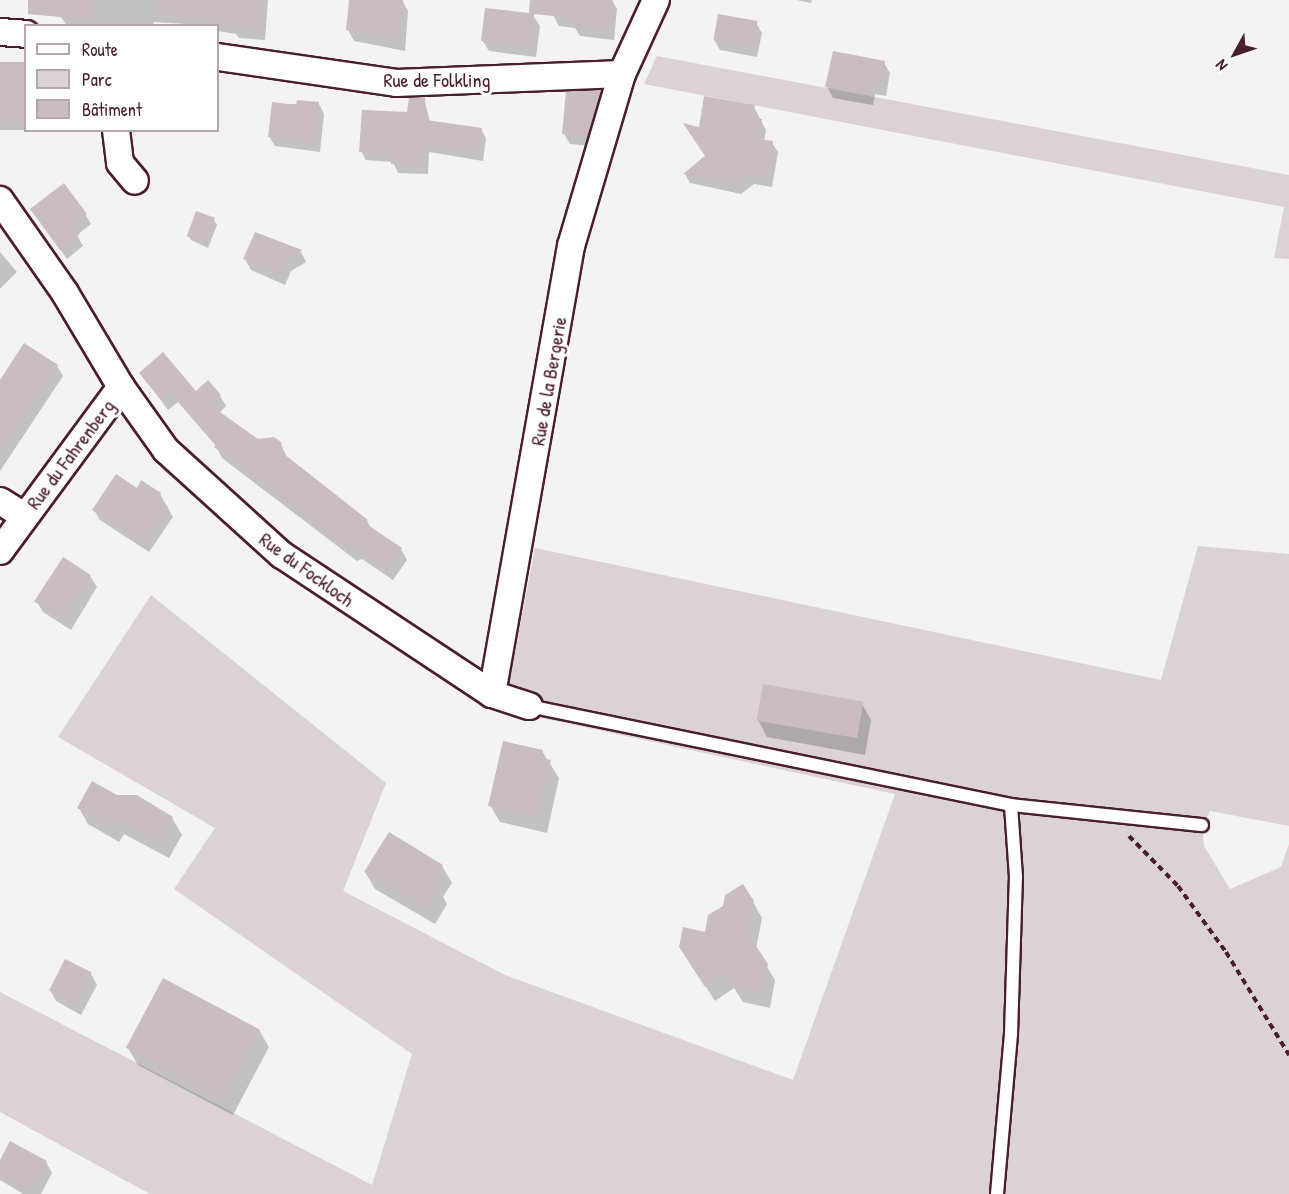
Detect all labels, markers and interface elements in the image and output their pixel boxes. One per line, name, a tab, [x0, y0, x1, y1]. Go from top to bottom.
legend	[24, 24, 219, 132]
north arrow	[1205, 24, 1265, 84]
text: Route	[82, 37, 118, 62]
text: N	[1210, 55, 1232, 76]
text: Parc	[82, 67, 112, 92]
street label: Rue de Folkling	[384, 67, 490, 91]
text: Bâtiment	[82, 97, 142, 122]
street label: Rue de la Bergerie	[525, 315, 571, 447]
street label: Rue du Fahrenberg	[21, 394, 119, 514]
street label: Rue du Fockloch	[255, 527, 359, 611]

